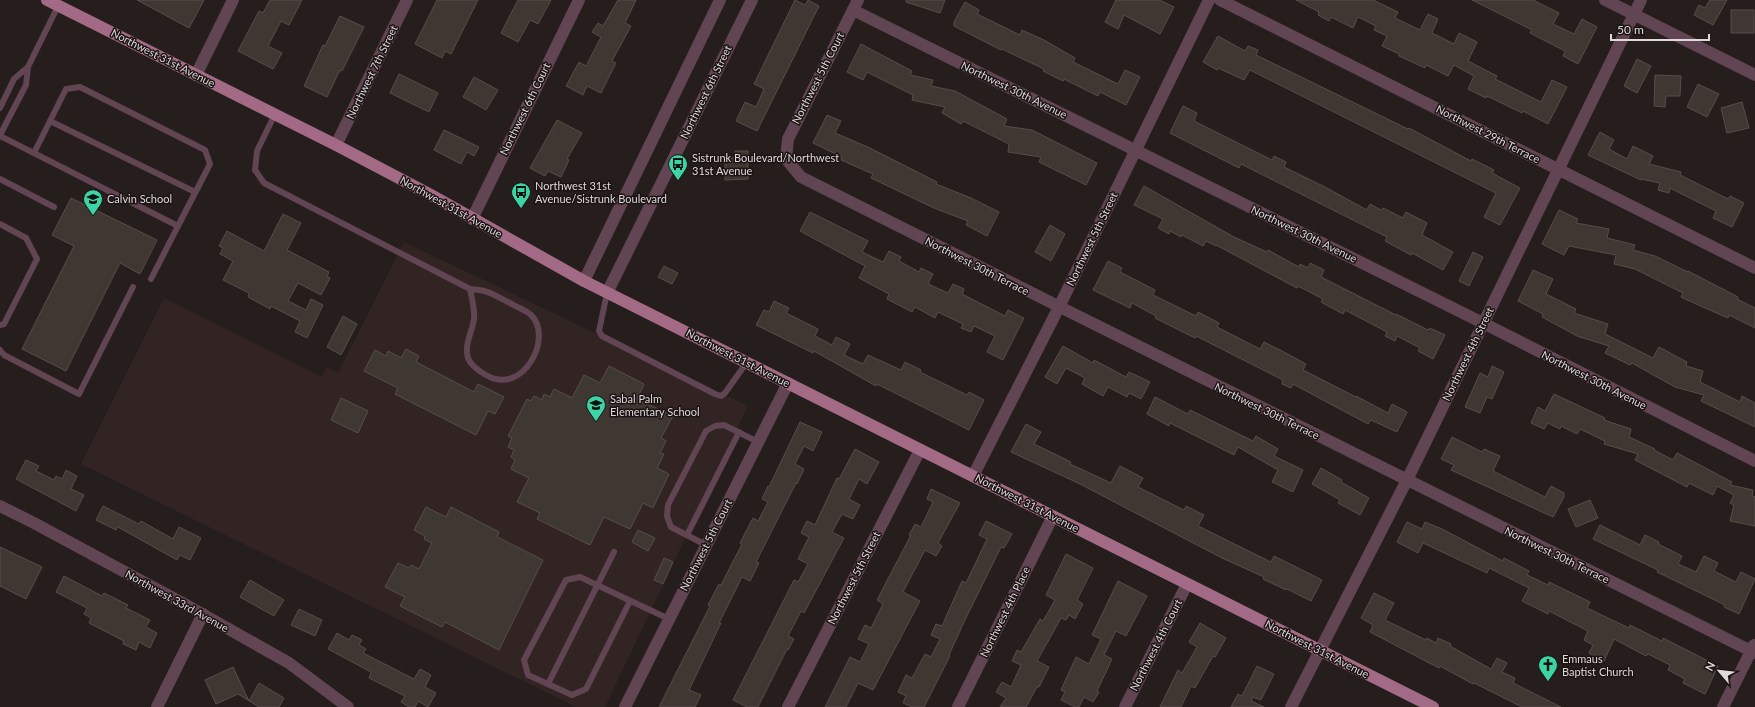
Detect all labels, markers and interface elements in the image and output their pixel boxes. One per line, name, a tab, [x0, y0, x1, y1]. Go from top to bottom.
scale bar	[1611, 16, 1709, 42]
text: 50 m	[1617, 22, 1644, 37]
street label: Northwest 7th Street	[343, 23, 400, 121]
street label: Northwest 31st Avenue	[109, 26, 217, 89]
street label: Northwest 5th Court	[789, 30, 846, 126]
street label: Northwest 6th Street	[677, 43, 734, 141]
street label: Northwest 30th Avenue	[959, 58, 1069, 121]
street label: Northwest 6th Court	[497, 60, 553, 157]
street label: Northwest 29th Terrace	[1434, 102, 1543, 166]
place label: Sistrunk Boulevard/Northwest 31st Avenue	[692, 151, 839, 177]
bus stop icon: Sistrunk Boulevard/Northwest 31st Avenue	[667, 153, 689, 181]
street label: Northwest 31st Avenue	[398, 173, 505, 240]
place label: Northwest 31st Avenue/Sistrunk Boulevard	[535, 179, 667, 205]
bus stop icon: Northwest 31st Avenue/Sistrunk Boulevard	[510, 181, 532, 209]
school or university icon: Calvin School	[82, 188, 104, 216]
street label: Northwest 5th Street	[1063, 190, 1120, 288]
place label: Calvin School	[107, 192, 172, 205]
street label: Northwest 30th Avenue	[1249, 202, 1359, 265]
street label: Northwest 30th Terrace	[923, 234, 1032, 298]
street label: Northwest 4th Street	[1439, 305, 1496, 403]
street label: Northwest 31st Avenue	[684, 326, 792, 389]
street label: Northwest 30th Avenue	[1540, 347, 1649, 412]
street label: Northwest 30th Terrace	[1213, 379, 1322, 442]
place label: Sabal Palm Elementary School	[610, 392, 700, 418]
school or university icon: Sabal Palm Elementary School	[585, 394, 607, 422]
street label: Northwest 31st Avenue	[973, 471, 1081, 534]
street label: Northwest 5th Court	[677, 497, 734, 593]
street label: Northwest 30th Terrace	[1503, 523, 1612, 586]
street label: Northwest 5th Street	[824, 529, 883, 626]
street label: Northwest 4th Place	[977, 564, 1032, 659]
street label: Northwest 33rd Avenue	[123, 567, 231, 634]
street label: Northwest 4th Court	[1127, 597, 1184, 693]
street label: Northwest 31st Avenue	[1263, 617, 1371, 680]
north arrow	[1699, 651, 1739, 691]
place label: Emmaus Baptist Church	[1562, 652, 1634, 678]
church icon: Emmaus Baptist Church	[1537, 654, 1559, 682]
text: N	[1702, 659, 1717, 673]

